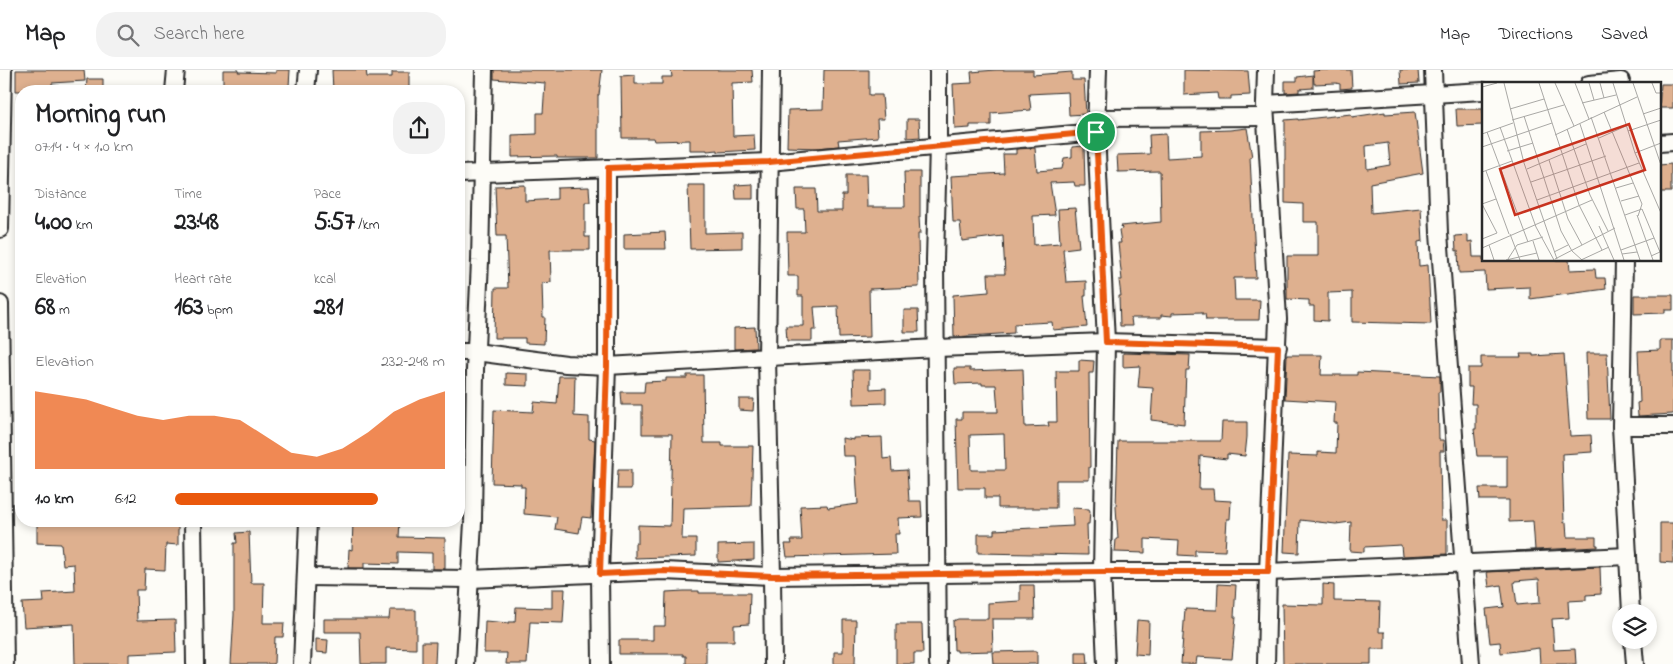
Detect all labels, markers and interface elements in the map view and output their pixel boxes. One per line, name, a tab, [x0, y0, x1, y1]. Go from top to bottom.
search box	[96, 12, 446, 57]
text: Map	[25, 17, 66, 52]
icon: search	[114, 21, 142, 49]
text: Search here	[154, 21, 245, 48]
text: Map	[1440, 22, 1470, 48]
text: Directions	[1498, 22, 1573, 48]
text: Saved	[1601, 22, 1648, 48]
inset map	[1482, 82, 1660, 261]
text: Morning run	[35, 95, 166, 136]
button: share	[393, 102, 445, 154]
pin	[1075, 111, 1117, 153]
icon: arrive	[1082, 118, 1110, 146]
text: 07:14 · 4 × 1.0 km	[35, 135, 133, 159]
text: Distance	[35, 184, 87, 205]
text: Time	[174, 184, 202, 205]
text: Pace	[314, 184, 341, 205]
text: 4.00	[35, 205, 72, 241]
text: 23:48	[174, 205, 219, 241]
text: 5:57	[314, 205, 355, 241]
text: km	[72, 215, 93, 236]
text: /km	[355, 215, 380, 236]
text: Elevation	[35, 269, 86, 290]
text: Heart rate	[174, 269, 232, 290]
text: kcal	[314, 269, 336, 290]
text: 68	[35, 290, 55, 326]
text: 163	[174, 290, 204, 326]
text: 281	[314, 290, 343, 326]
text: m	[55, 300, 70, 321]
text: bpm	[204, 300, 233, 321]
text: Elevation	[35, 350, 94, 374]
text: 232–248 m	[381, 350, 445, 374]
text: 1.0 km	[35, 487, 74, 511]
text: 6:12	[115, 487, 136, 511]
map controls	[1612, 604, 1657, 649]
button: layers	[1612, 604, 1657, 649]

